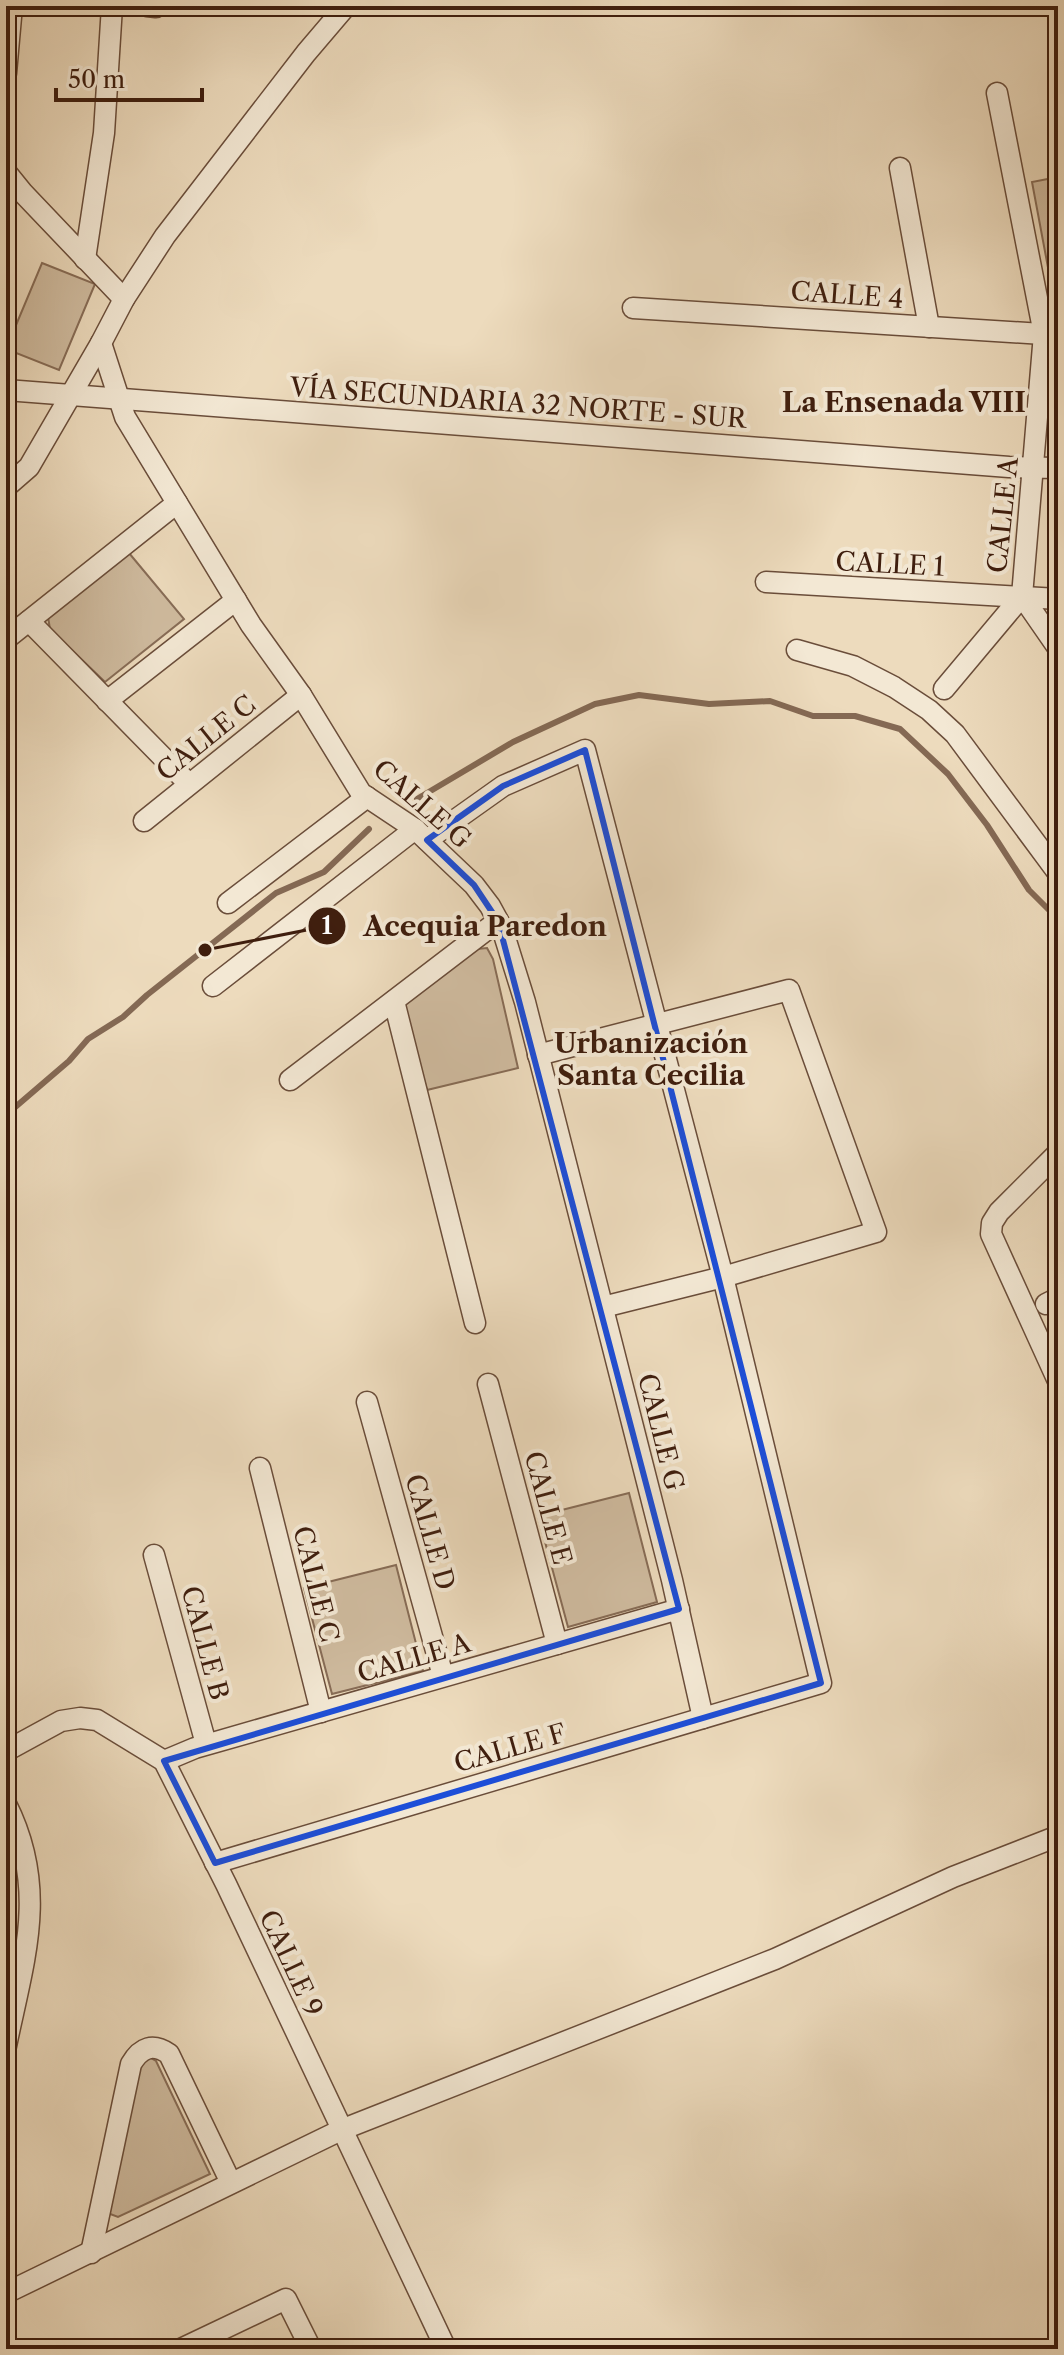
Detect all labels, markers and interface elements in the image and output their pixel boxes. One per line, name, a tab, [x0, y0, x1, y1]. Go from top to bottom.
scale bar	[56, 52, 202, 102]
text: 50 m	[68, 65, 125, 94]
street label: CALLE 4	[789, 275, 905, 315]
street label: VÍA SECUNDARIA 32 NORTE - SUR	[288, 371, 749, 435]
district label: La Ensenada VIII	[782, 385, 1026, 419]
street label: CALLE A	[981, 455, 1025, 575]
street label: CALLE 1	[835, 545, 945, 583]
street label: CALLE C	[150, 688, 262, 788]
street label: CALLE G	[367, 753, 478, 855]
callout: Acequia Paredon	[307, 900, 623, 952]
text: Acequia Paredon	[362, 909, 607, 943]
text: 1	[322, 911, 333, 940]
district label: Urbanización Santa Cecilia	[554, 1026, 748, 1092]
street label: CALLE G	[631, 1370, 691, 1494]
street label: CALLE E	[518, 1448, 578, 1568]
street label: CALLE D	[398, 1470, 462, 1594]
street label: CALLE C	[286, 1523, 346, 1645]
street label: CALLE B	[174, 1583, 236, 1703]
street label: CALLE A	[354, 1626, 475, 1689]
street label: CALLE F	[450, 1717, 570, 1779]
street label: CALLE 9	[253, 1905, 329, 2021]

